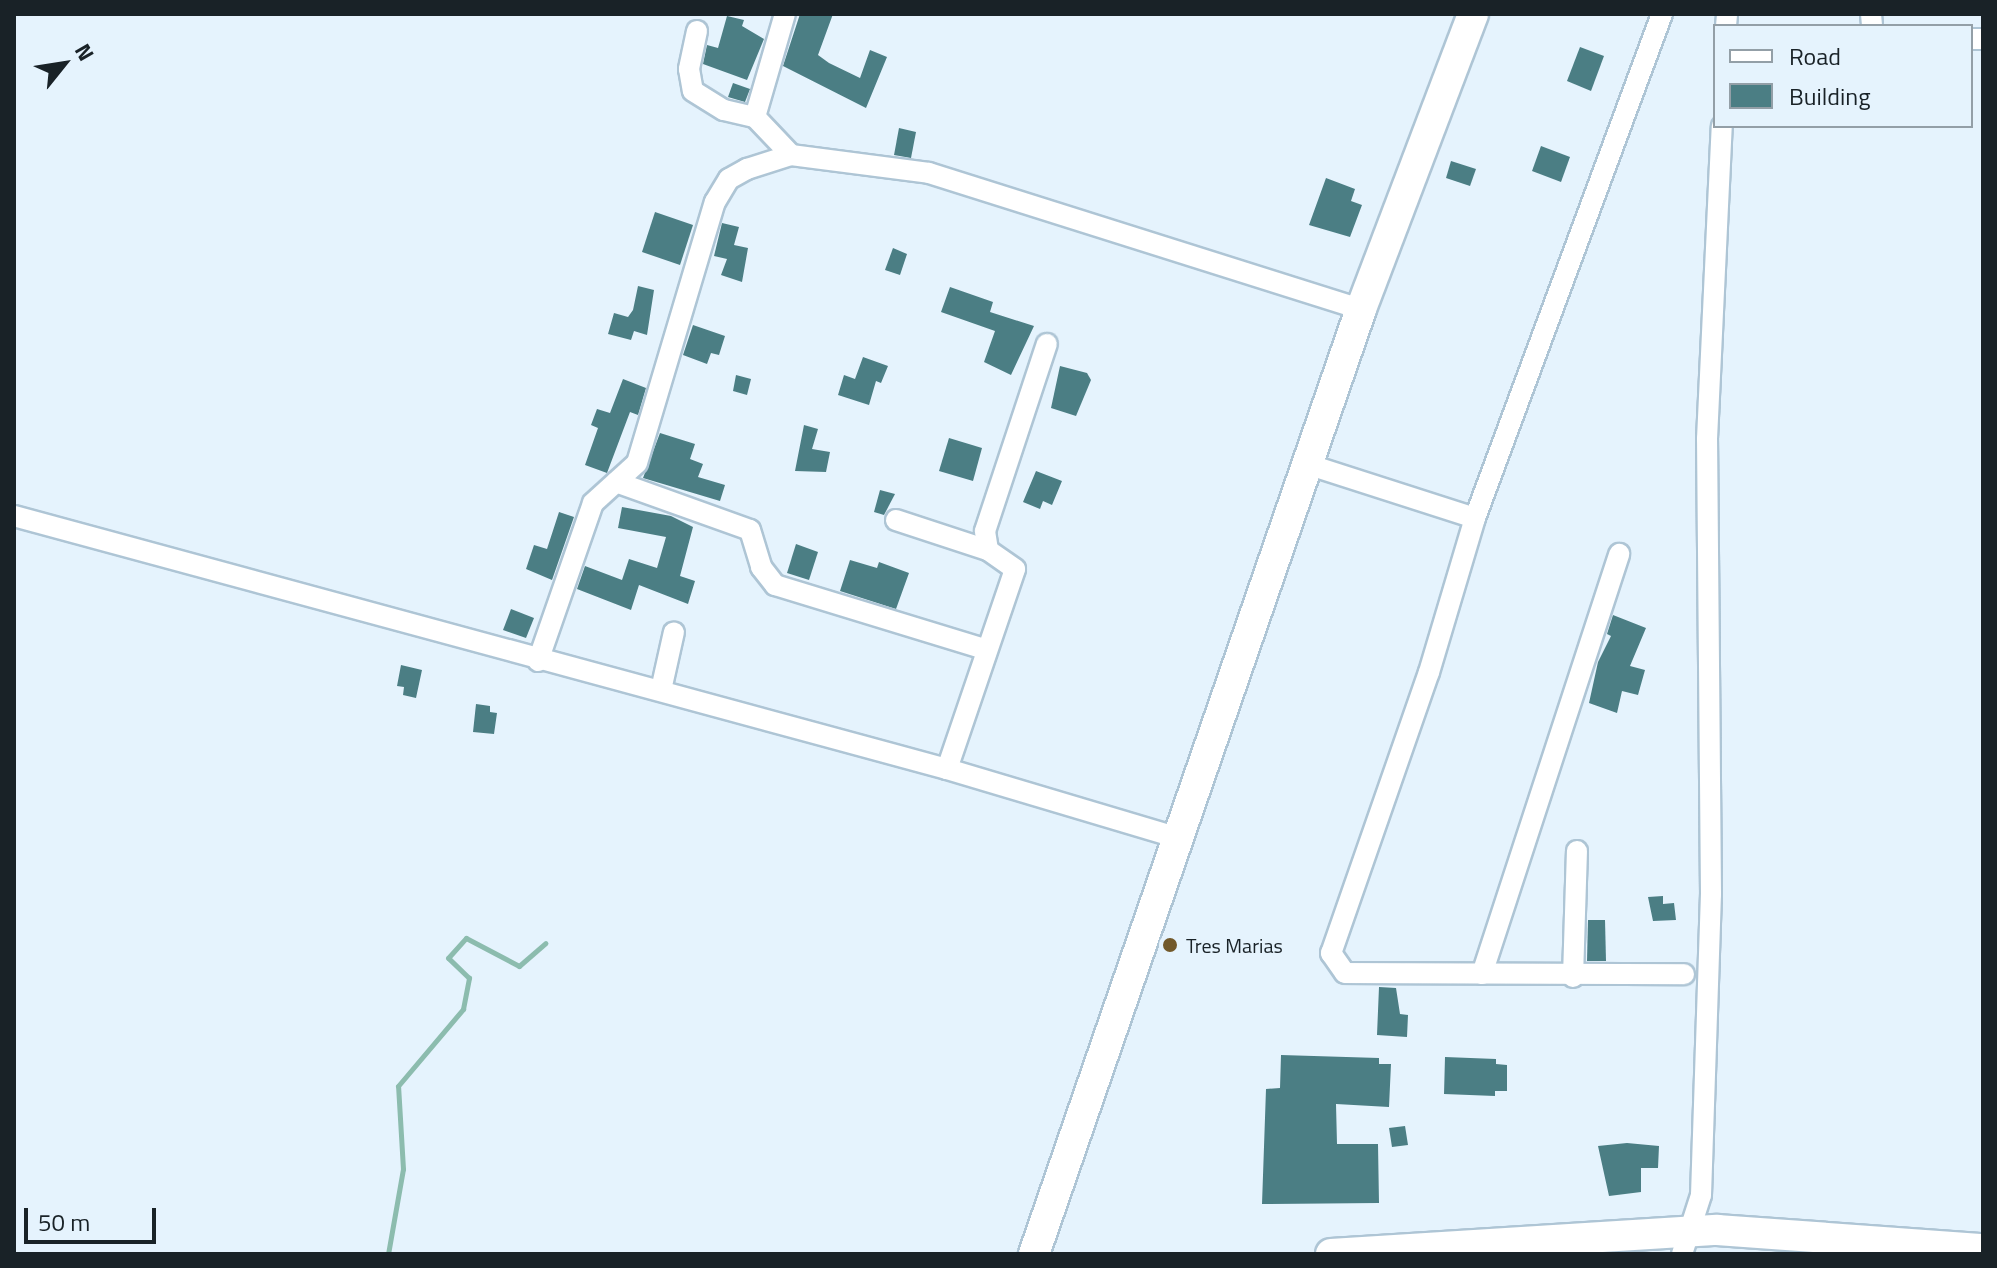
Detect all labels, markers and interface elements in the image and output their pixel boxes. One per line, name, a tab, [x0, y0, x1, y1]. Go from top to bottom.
north arrow	[24, 24, 104, 104]
legend	[1713, 24, 1973, 128]
text: N	[66, 37, 103, 67]
text: Road	[1789, 38, 1841, 74]
text: Building	[1789, 78, 1871, 114]
place label: Tres Marias	[1186, 933, 1283, 957]
marker: Tres Marias	[1161, 936, 1179, 954]
scale bar	[28, 1192, 160, 1242]
text: 50 m	[38, 1204, 90, 1240]

